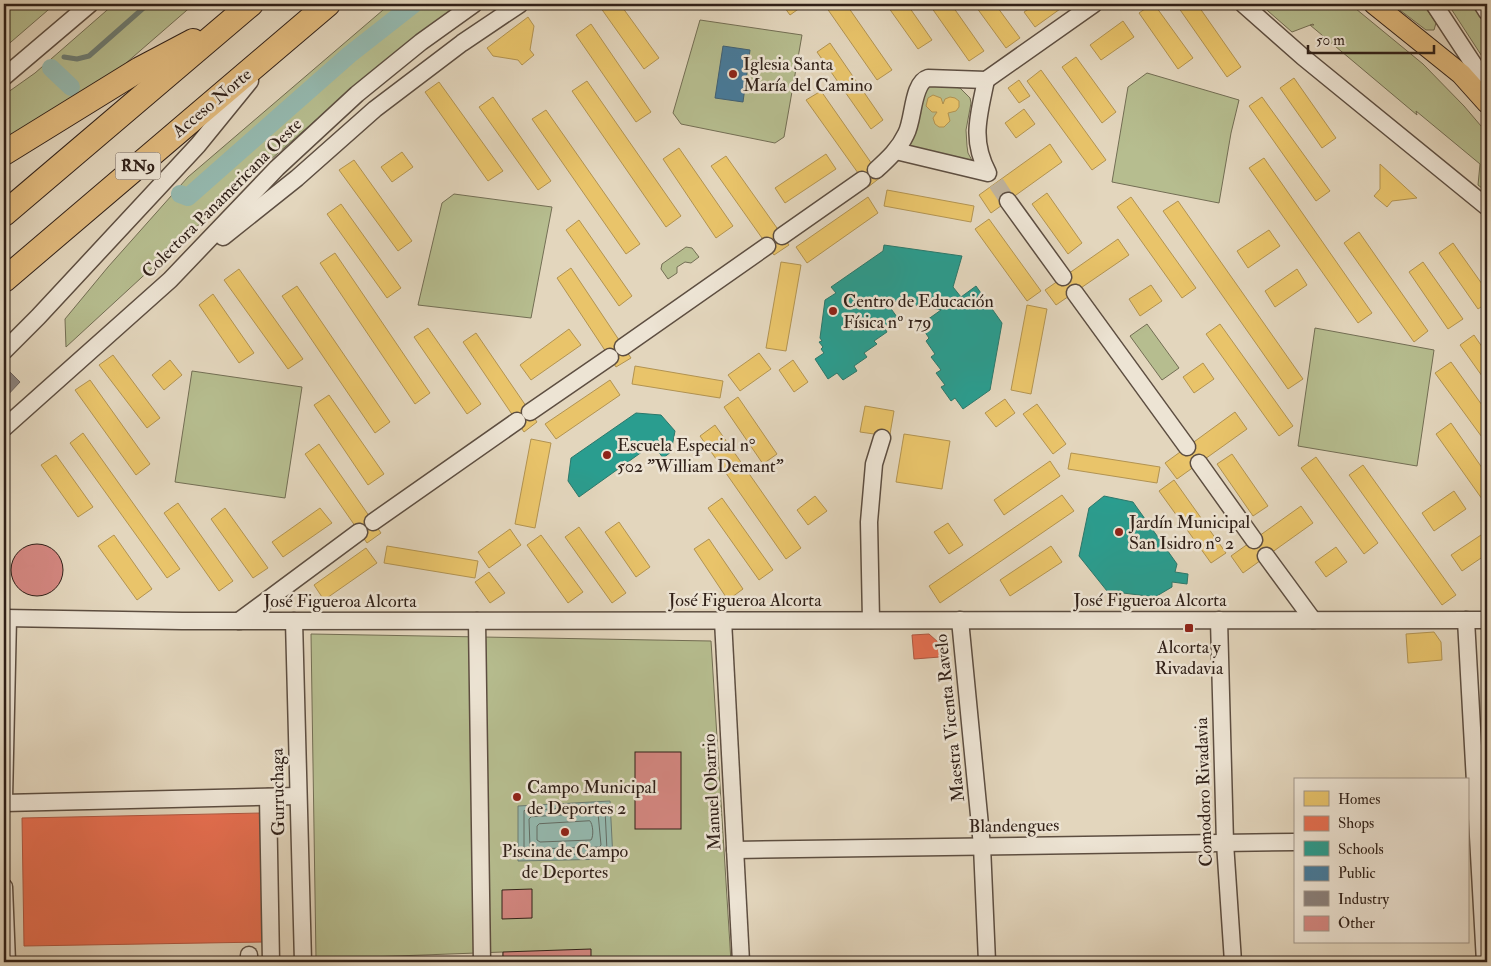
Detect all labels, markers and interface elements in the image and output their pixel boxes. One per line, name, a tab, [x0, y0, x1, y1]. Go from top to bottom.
scale bar	[1308, 22, 1435, 54]
text: 50 m	[1316, 31, 1345, 50]
place label: Iglesia Santa María del Camino	[743, 53, 873, 97]
street label: Acceso Norte	[167, 63, 257, 143]
marker: Iglesia Santa María del Camino	[727, 68, 739, 80]
street label: Colectora Panamericana Oeste	[137, 113, 307, 283]
road number: RN9	[116, 153, 160, 180]
place label: Centro de Educación Física nº 179	[843, 290, 994, 334]
marker: Centro de Educación Física nº 179	[827, 305, 839, 317]
place label: Escuela Especial n° 502 "William Demant"	[617, 434, 784, 478]
marker: Escuela Especial n° 502 "William Demant"	[601, 449, 613, 461]
place label: Jardín Municipal San Isidro n° 2	[1128, 511, 1251, 555]
marker: Jardín Municipal San Isidro n° 2	[1113, 526, 1125, 538]
street label: José Figueroa Alcorta	[667, 589, 822, 612]
street label: José Figueroa Alcorta	[1072, 589, 1227, 612]
street label: José Figueroa Alcorta	[262, 590, 417, 613]
marker: Alcorta y Rivadavia	[1183, 622, 1195, 634]
street label: Maestra Vicenta Ravelo	[930, 633, 970, 803]
place label: Alcorta y Rivadavia	[1155, 636, 1224, 680]
street label: Comodoro Rivadavia	[1190, 716, 1218, 867]
street label: Manuel Obarrio	[697, 733, 727, 851]
street label: Gurruchaga	[266, 747, 290, 836]
place label: Campo Municipal de Deportes 2	[527, 776, 657, 820]
legend	[1294, 778, 1468, 944]
text: Homes	[1338, 790, 1380, 809]
marker: Campo Municipal de Deportes 2	[511, 791, 523, 803]
street label: Blandengues	[968, 814, 1060, 838]
text: Shops	[1338, 814, 1374, 834]
marker: Piscina de Campo de Deportes	[559, 826, 571, 838]
place label: Piscina de Campo de Deportes	[502, 840, 628, 884]
text: Schools	[1338, 840, 1384, 859]
text: Public	[1338, 864, 1376, 883]
text: Industry	[1338, 890, 1389, 909]
text: Other	[1338, 914, 1375, 933]

